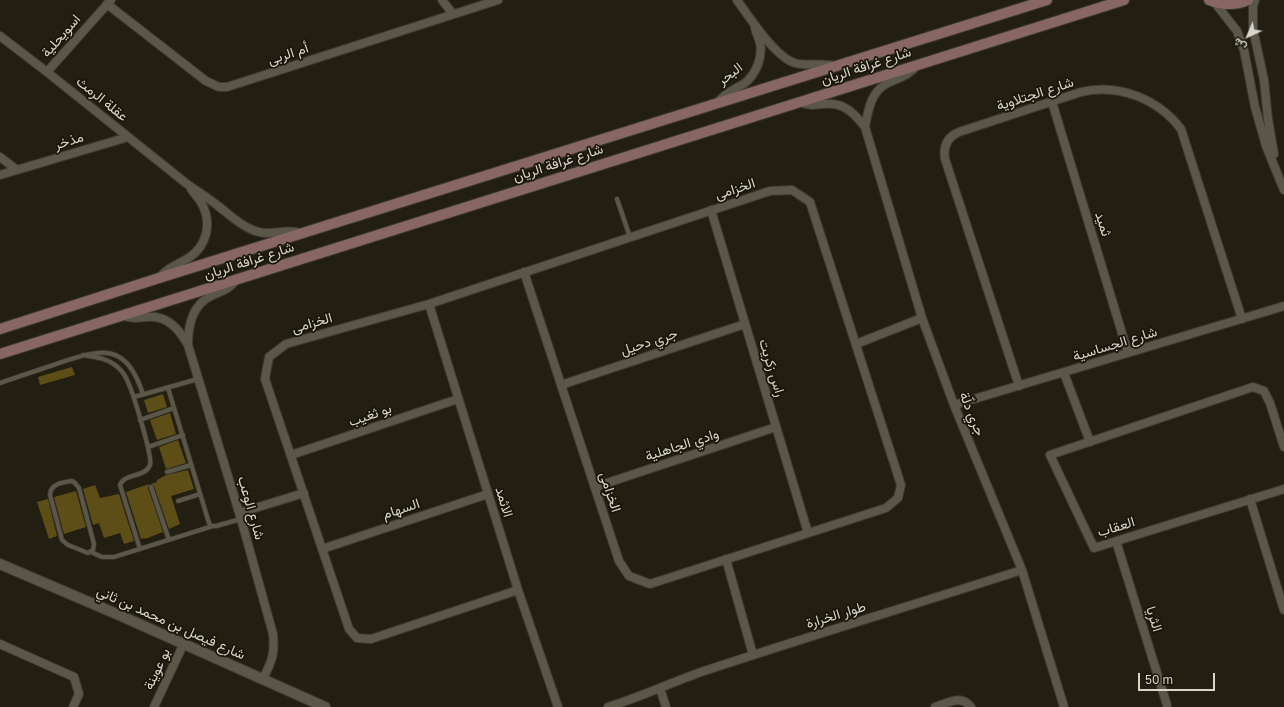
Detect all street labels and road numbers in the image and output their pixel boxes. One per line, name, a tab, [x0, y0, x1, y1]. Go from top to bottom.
street label: اسويحلية	[38, 11, 84, 61]
street label: أم الربى	[265, 40, 311, 68]
street label: شارع غرافة الريان	[819, 43, 913, 89]
street label: البحر	[714, 59, 746, 89]
street label: عقلة الرمث	[73, 73, 131, 125]
street label: شارع الجتلاوية	[994, 74, 1076, 114]
street label: مذخر	[52, 129, 86, 153]
street label: شارع غرافة الريان	[511, 140, 605, 186]
street label: الخزامى	[713, 175, 757, 203]
street label: ثميد	[1091, 210, 1115, 238]
street label: شارع غرافة الريان	[202, 238, 296, 284]
street label: الخزامى	[290, 309, 334, 337]
street label: شارع الجساسية	[1071, 323, 1159, 365]
street label: جري دحيل	[618, 325, 680, 359]
street label: راس زكريت	[755, 337, 789, 399]
street label: جري دلّة	[956, 389, 988, 439]
street label: بو ثغيب	[346, 400, 394, 430]
street label: وادي الجاهلية	[643, 425, 721, 465]
street label: الخزامى	[596, 470, 624, 514]
street label: شارع الوعب	[234, 474, 268, 542]
street label: الاثمد	[491, 485, 517, 519]
street label: السهام	[380, 495, 422, 523]
street label: العقاب	[1095, 513, 1137, 541]
street label: شارع فيصل بن محمد بن ثاني	[94, 583, 248, 663]
street label: طوار الخرارة	[804, 598, 868, 632]
street label: الثريا	[1142, 604, 1166, 634]
street label: بو عوينة	[140, 646, 174, 692]

